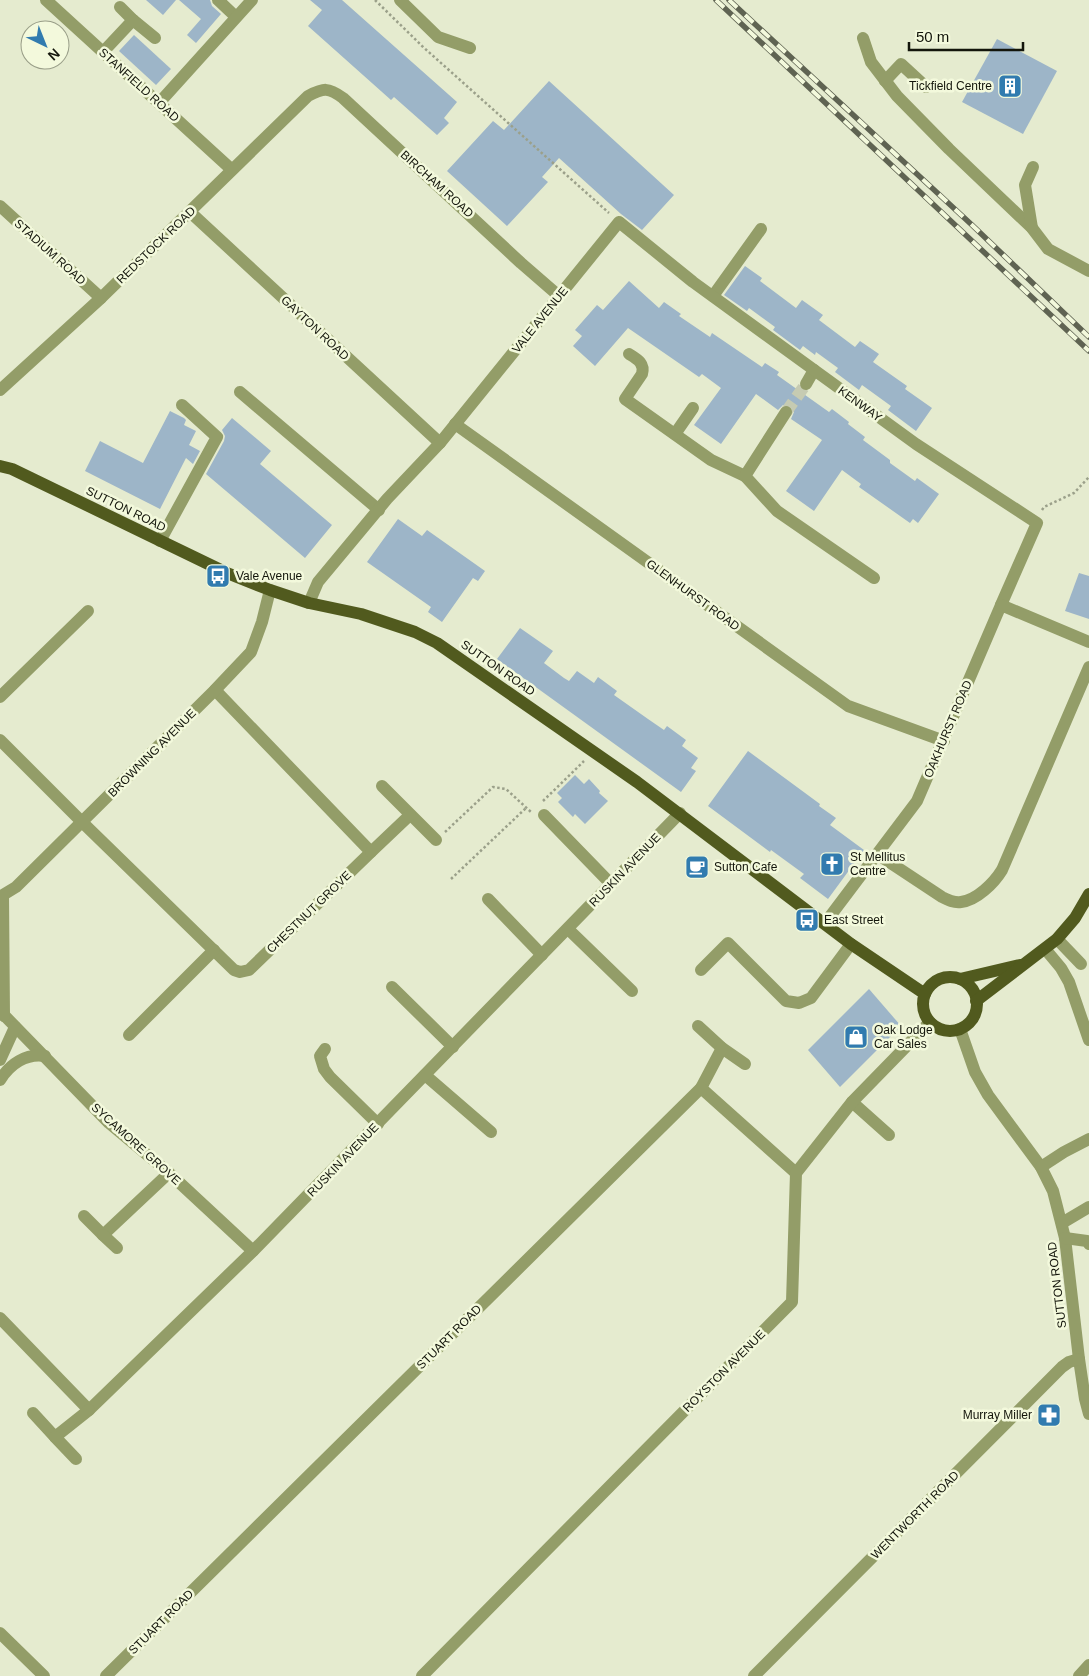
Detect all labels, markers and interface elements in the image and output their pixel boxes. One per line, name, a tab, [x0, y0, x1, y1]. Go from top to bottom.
north arrow	[20, 20, 70, 70]
scale bar	[909, 20, 1023, 52]
text: 50 m	[916, 28, 949, 45]
text: N	[45, 45, 63, 64]
street label: STANFIELD ROAD	[96, 45, 182, 125]
building icon: Tickfield Centre	[997, 73, 1023, 99]
place label: Tickfield Centre	[909, 79, 992, 93]
street label: BIRCHAM ROAD	[398, 148, 477, 221]
street label: REDSTOCK ROAD	[114, 203, 199, 286]
street label: STADIUM ROAD	[11, 216, 89, 288]
street label: VALE AVENUE	[509, 284, 571, 356]
street label: GAYTON ROAD	[278, 293, 352, 363]
street label: KENWAY	[835, 383, 885, 425]
street label: SUTTON ROAD	[84, 484, 169, 535]
street label: GLENHURST ROAD	[644, 556, 743, 634]
bus stop icon: Vale Avenue	[205, 563, 231, 589]
place label: Vale Avenue	[236, 569, 303, 583]
street label: SUTTON ROAD	[458, 637, 538, 699]
street label: OAKHURST ROAD	[921, 678, 975, 780]
street label: BROWNING AVENUE	[105, 706, 199, 800]
street label: RUSKIN AVENUE	[586, 830, 664, 910]
place label: St Mellitus Centre	[850, 850, 905, 878]
church icon: St Mellitus Centre	[819, 851, 845, 877]
cafe icon: Sutton Cafe	[684, 854, 710, 880]
place label: Sutton Cafe	[714, 860, 778, 874]
street label: CHESTNUT GROVE	[264, 868, 354, 956]
bus stop icon: East Street	[794, 907, 820, 933]
place label: East Street	[824, 913, 884, 927]
place label: Oak Lodge Car Sales	[874, 1023, 933, 1051]
shop icon: Oak Lodge Car Sales	[843, 1024, 869, 1050]
street label: SYCAMORE GROVE	[88, 1100, 184, 1188]
street label: RUSKIN AVENUE	[304, 1120, 382, 1200]
street label: SUTTON ROAD	[1045, 1241, 1069, 1329]
street label: STUART ROAD	[414, 1302, 484, 1372]
street label: ROYSTON AVENUE	[680, 1327, 768, 1415]
pharmacy icon: Murray Miller	[1036, 1402, 1062, 1428]
place label: Murray Miller	[963, 1408, 1032, 1422]
street label: WENTWORTH ROAD	[868, 1468, 962, 1562]
street label: STUART ROAD	[126, 1587, 196, 1657]

